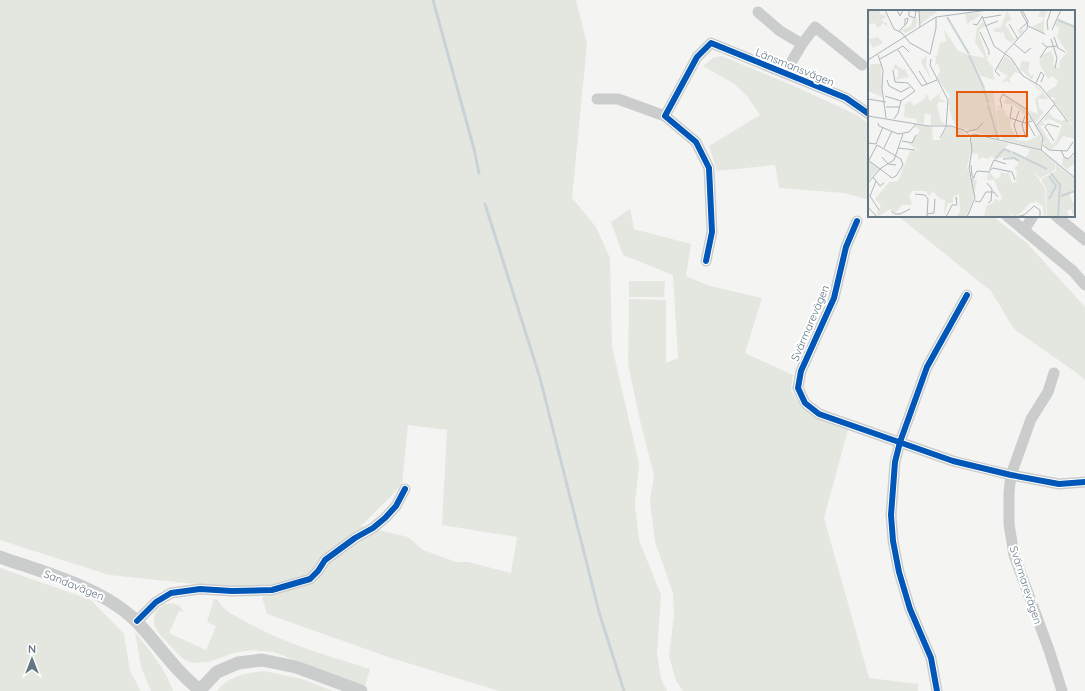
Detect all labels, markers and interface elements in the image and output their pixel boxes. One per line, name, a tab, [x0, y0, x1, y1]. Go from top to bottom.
inset map	[868, 10, 1075, 217]
street label: Länsmansvägen	[753, 45, 837, 89]
street label: Svärmarevägen	[788, 283, 832, 363]
street label: Svärmarevägen	[1007, 544, 1045, 626]
street label: Sandavägen	[42, 567, 106, 603]
north arrow	[12, 639, 52, 679]
text: N	[28, 642, 36, 656]

